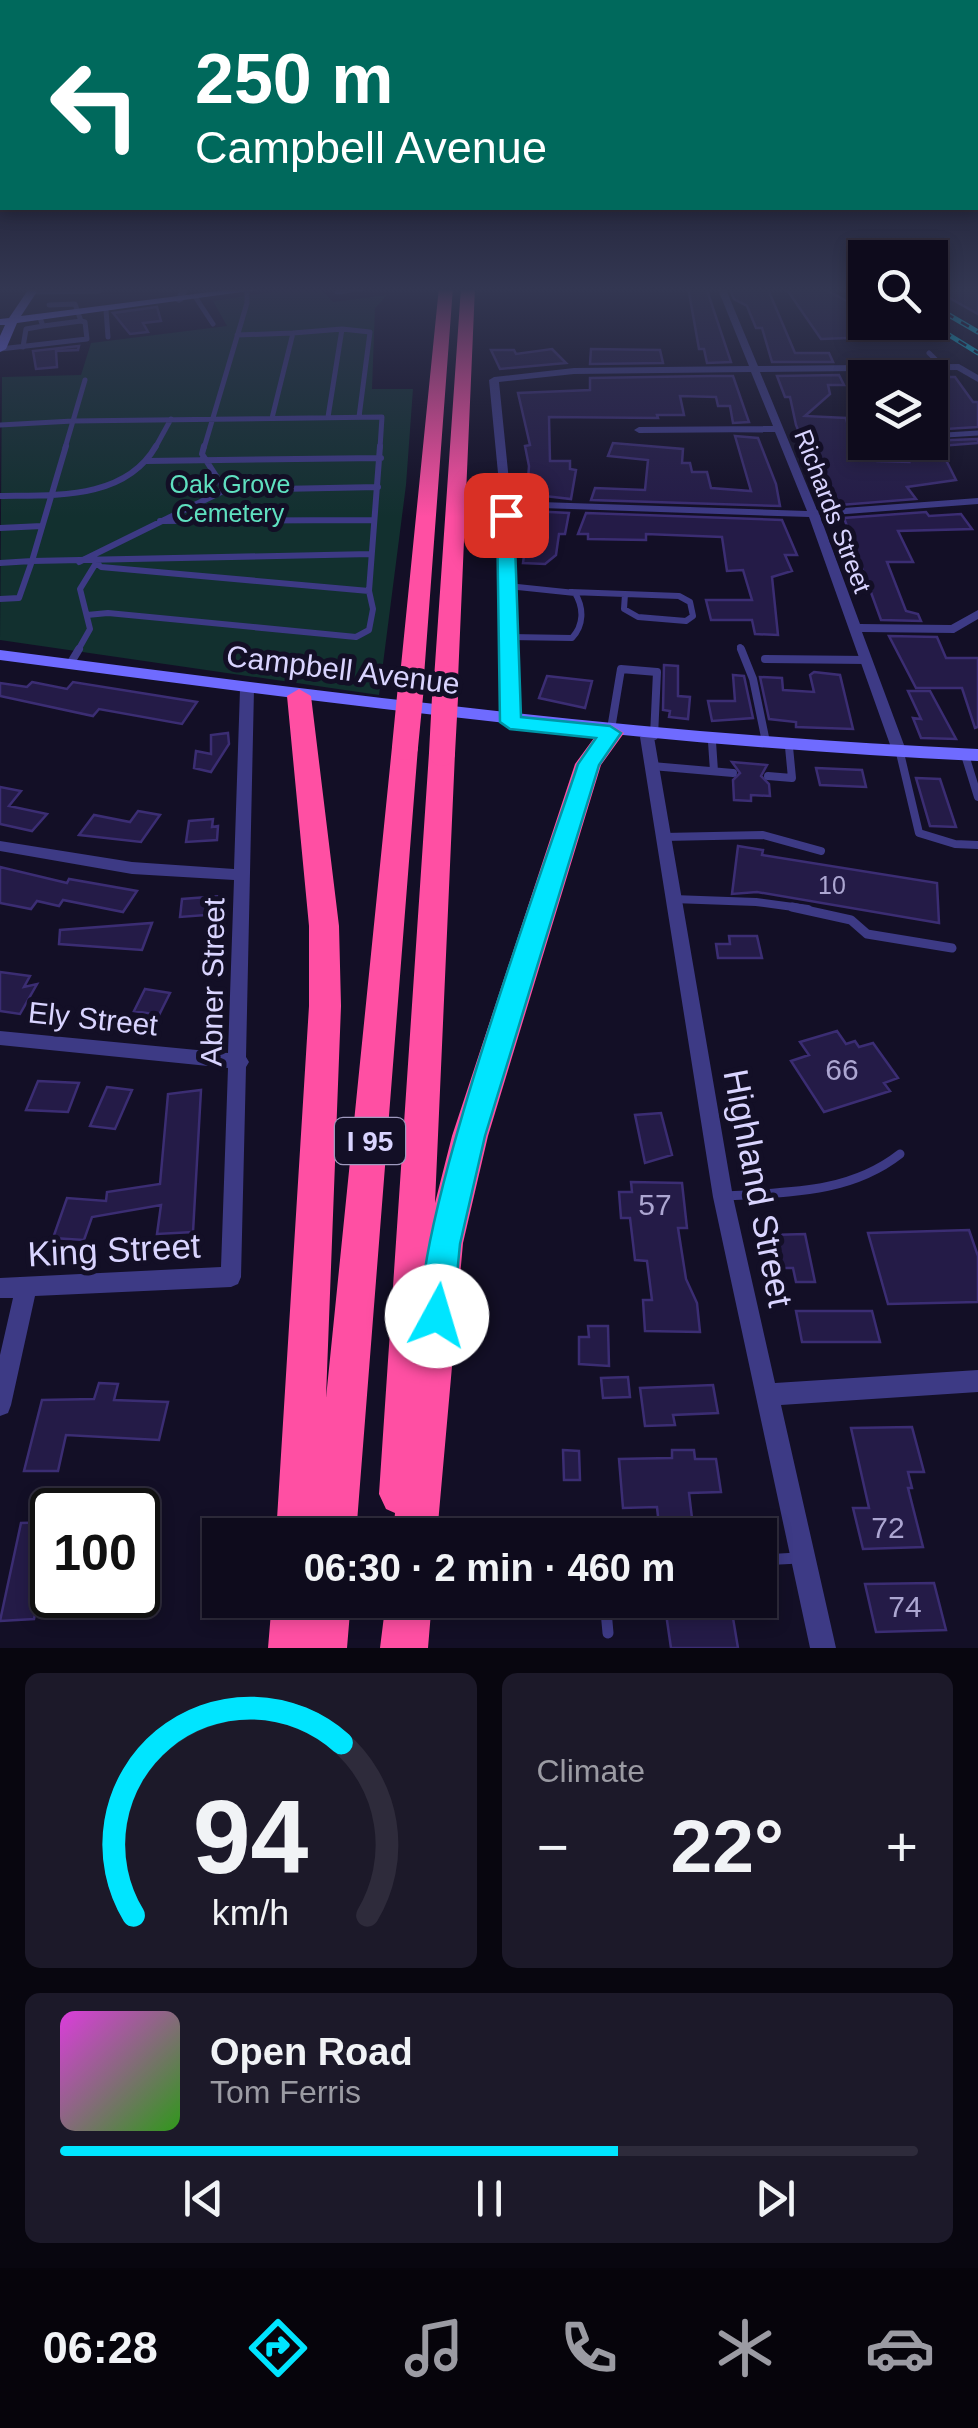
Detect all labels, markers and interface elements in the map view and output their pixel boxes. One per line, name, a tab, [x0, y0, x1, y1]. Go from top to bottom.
icon: left	[30, 40, 160, 170]
text: 250 m	[195, 40, 393, 118]
text: Campbell Avenue	[195, 122, 547, 173]
map controls	[848, 240, 948, 460]
button: search	[848, 240, 948, 340]
button: layers	[848, 360, 948, 460]
street label: Richards Street	[789, 426, 877, 596]
park label: Oak Grove Cemetery	[170, 470, 290, 527]
pin	[464, 473, 549, 558]
icon: arrive	[479, 488, 534, 543]
street label: Campbell Avenue	[225, 639, 462, 700]
house number: 10	[818, 871, 846, 899]
street label: Abner Street	[195, 897, 230, 1066]
street label: Ely Street	[27, 995, 160, 1042]
house number: 66	[825, 1053, 859, 1086]
street label: Highland Street	[716, 1066, 801, 1310]
road number: I 95	[335, 1118, 405, 1164]
house number: 57	[638, 1188, 672, 1221]
street label: King Street	[26, 1225, 202, 1274]
position arrow	[385, 1264, 489, 1368]
speed limit sign: 100	[30, 1488, 160, 1618]
house number: 72	[871, 1511, 905, 1544]
text: 06:30 · 2 min · 460 m	[304, 1547, 675, 1589]
house number: 74	[888, 1590, 922, 1623]
text: Climate	[537, 1753, 645, 1789]
text: 94	[193, 1779, 309, 1895]
text: 22°	[671, 1804, 784, 1888]
text: −	[537, 1816, 569, 1878]
text: +	[886, 1816, 918, 1878]
text: km/h	[212, 1893, 289, 1933]
text: Open Road	[210, 2031, 413, 2073]
text: Tom Ferris	[210, 2074, 361, 2110]
icon: previous	[176, 2171, 231, 2226]
icon: pause	[462, 2171, 517, 2226]
icon: next	[748, 2171, 803, 2226]
icon: directions	[243, 2313, 313, 2383]
icon: music	[399, 2313, 469, 2383]
icon: phone	[554, 2313, 624, 2383]
icon: climate	[710, 2313, 780, 2383]
icon: car	[865, 2313, 935, 2383]
text: 06:28	[43, 2322, 158, 2373]

